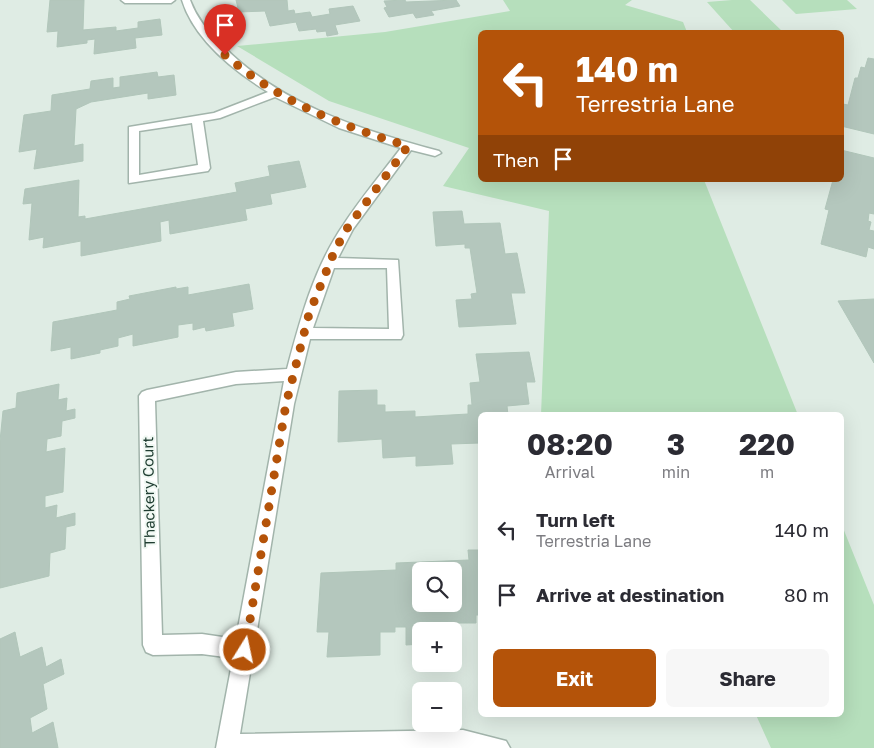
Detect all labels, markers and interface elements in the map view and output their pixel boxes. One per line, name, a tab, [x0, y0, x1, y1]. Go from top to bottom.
pin	[204, 4, 246, 55]
icon: arrive	[211, 11, 239, 39]
text: 140 m	[576, 48, 678, 90]
icon: left	[493, 50, 558, 115]
text: Terrestria Lane	[576, 90, 734, 117]
icon: arrive	[549, 145, 577, 173]
text: Then	[493, 148, 539, 171]
text: 08:20	[527, 426, 613, 462]
text: 3	[667, 426, 685, 462]
text: 220	[739, 426, 795, 462]
street label: Thackery Court	[138, 436, 158, 548]
text: Arrival	[545, 462, 595, 482]
text: min	[662, 462, 690, 482]
text: m	[760, 462, 774, 482]
text: Turn left	[536, 508, 615, 531]
icon: left	[493, 516, 521, 544]
text: 140 m	[775, 518, 829, 541]
text: Terrestria Lane	[536, 531, 651, 551]
map controls	[412, 562, 462, 732]
button: search	[412, 562, 462, 612]
icon: arrive	[493, 581, 521, 609]
text: Arrive at destination	[536, 583, 724, 606]
text: 80 m	[784, 583, 829, 606]
button: +	[412, 622, 462, 672]
position arrow	[218, 623, 270, 675]
button: Exit	[493, 649, 656, 707]
button: Share	[666, 649, 829, 707]
button: −	[412, 682, 462, 732]

